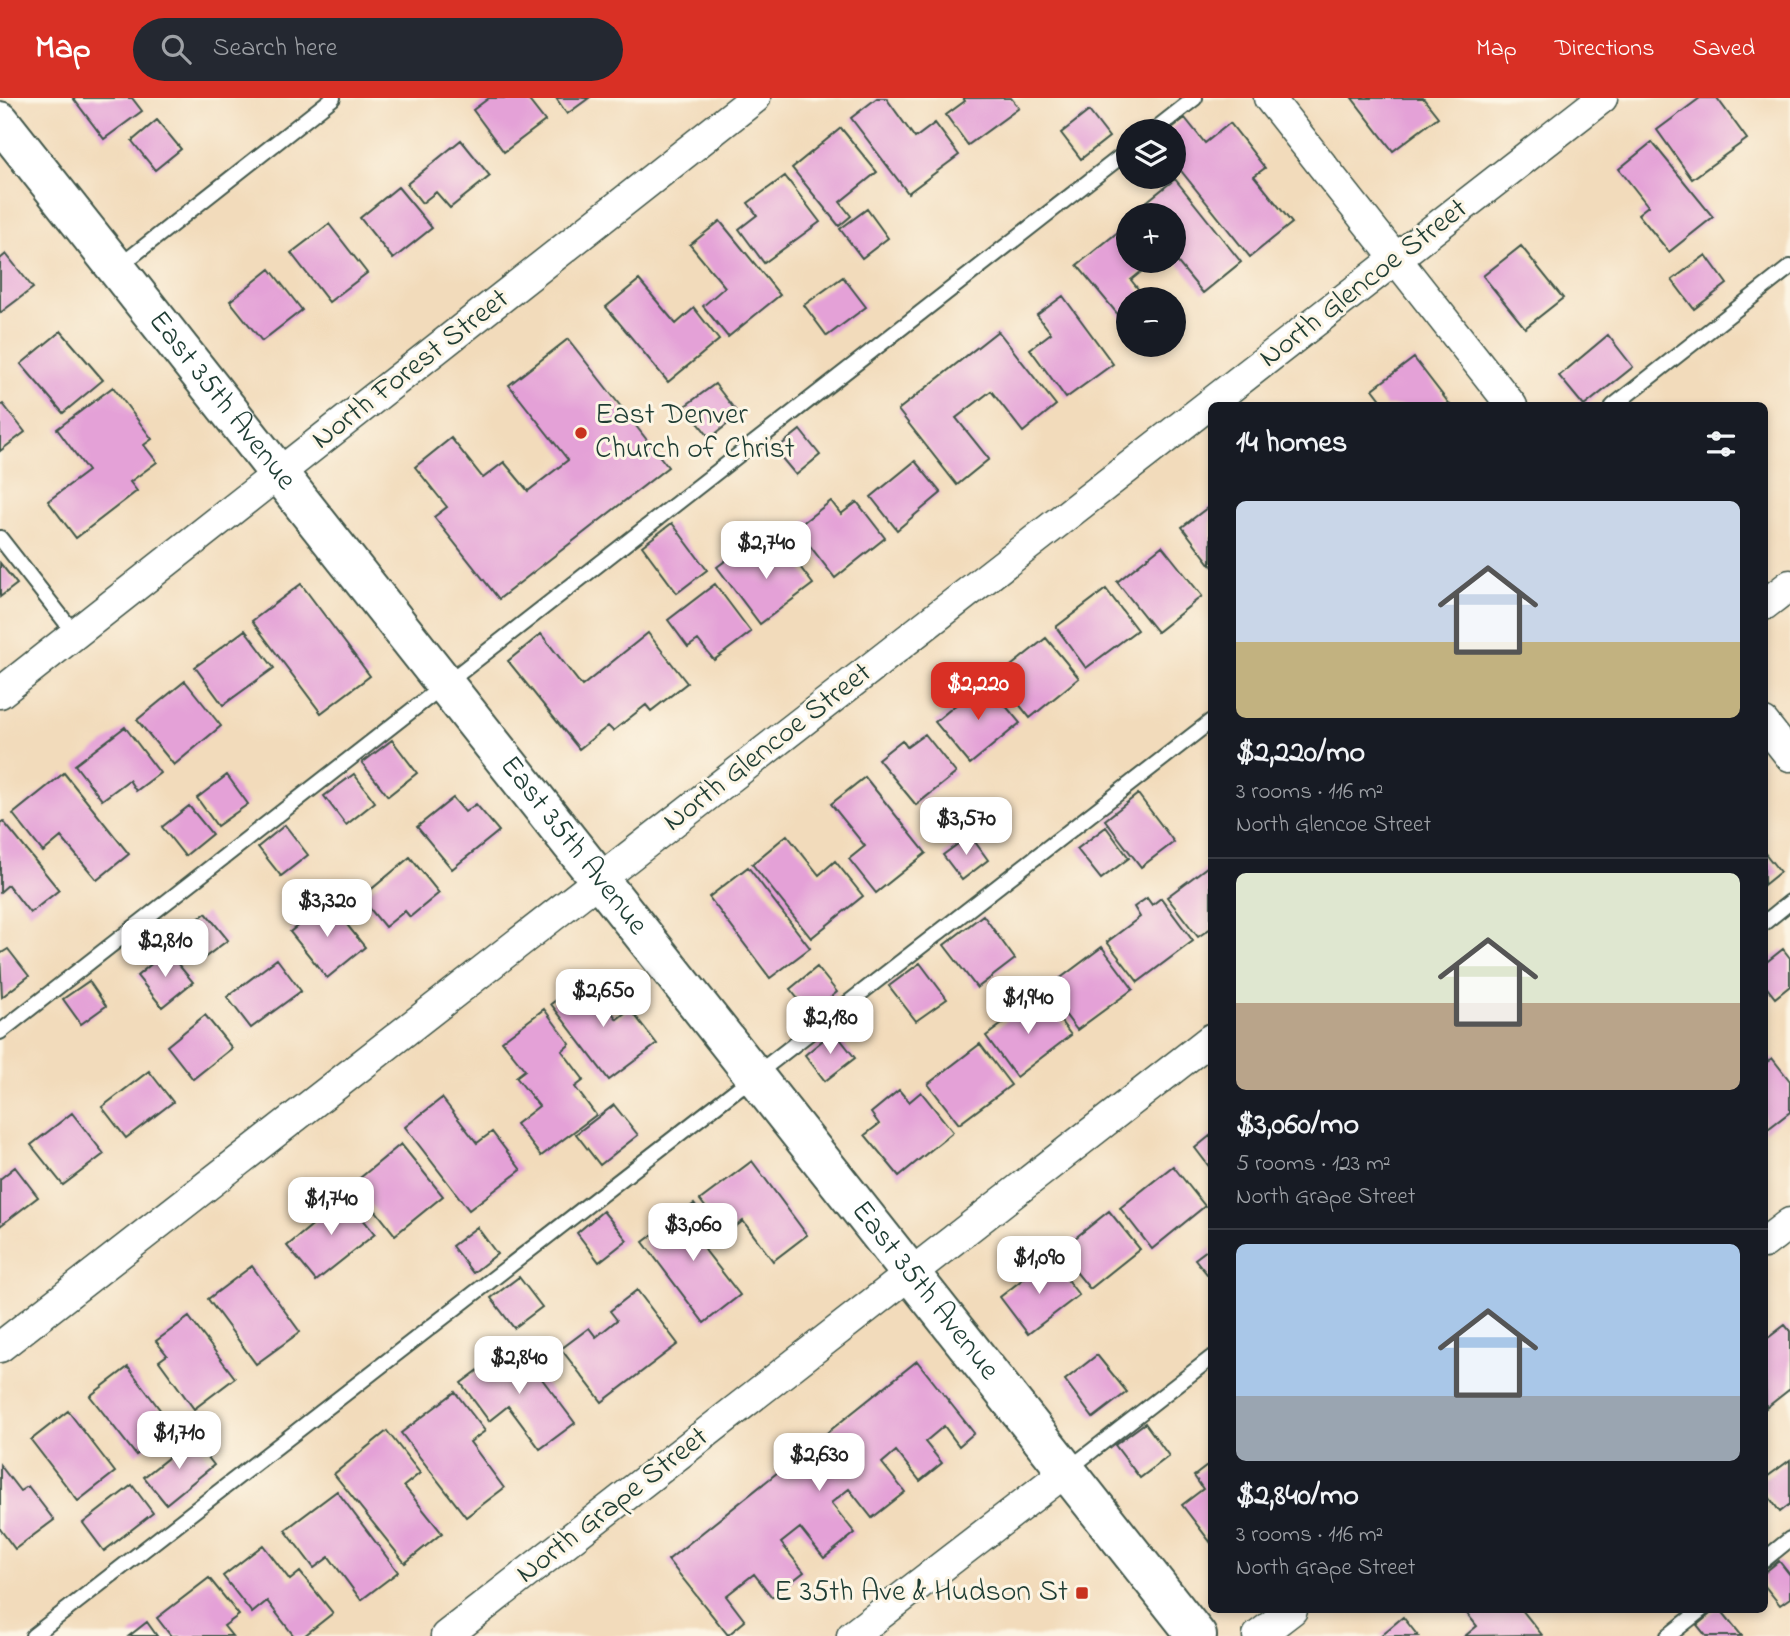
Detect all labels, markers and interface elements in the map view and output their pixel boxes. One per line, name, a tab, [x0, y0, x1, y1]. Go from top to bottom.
search box	[133, 18, 623, 81]
text: Map	[35, 25, 91, 73]
icon: search	[157, 30, 195, 68]
text: Search here	[213, 30, 337, 68]
text: Map	[1476, 32, 1517, 67]
text: Directions	[1555, 32, 1654, 67]
text: Saved	[1692, 32, 1755, 67]
map controls	[1116, 119, 1186, 357]
button: layers	[1116, 119, 1186, 189]
street label: North Glencoe Street	[1250, 188, 1478, 380]
button: +	[1116, 203, 1186, 273]
street label: North Forest Street	[303, 279, 519, 461]
button: −	[1116, 287, 1186, 357]
street label: East 35th Avenue	[136, 302, 307, 501]
place label: East Denver Church of Christ	[595, 394, 795, 472]
text: 14 homes	[1236, 422, 1347, 466]
marker: East Denver Church of Christ	[573, 425, 589, 441]
icon: filters	[1702, 425, 1740, 463]
pin: $2,740	[709, 522, 823, 581]
text: $2,740	[737, 527, 795, 560]
icon: home	[1425, 547, 1551, 673]
street label: North Glencoe Street	[654, 652, 882, 844]
pin: $2,220	[921, 662, 1035, 722]
text: $2,220	[947, 668, 1009, 701]
text: $2,220/mo	[1236, 732, 1365, 776]
street label: East 35th Avenue	[488, 747, 658, 946]
text: 3 rooms · 116 m²	[1236, 776, 1383, 809]
pin: $3,570	[909, 798, 1023, 857]
text: $3,570	[936, 803, 996, 836]
text: North Glencoe Street	[1236, 809, 1431, 842]
pin: $3,320	[270, 880, 384, 939]
text: $3,320	[298, 885, 356, 918]
icon: home	[1425, 919, 1551, 1045]
pin: $2,810	[108, 920, 222, 979]
text: $2,810	[137, 925, 193, 958]
pin: $2,650	[546, 970, 660, 1029]
text: $2,650	[572, 975, 634, 1008]
pin: $1,940	[971, 976, 1085, 1036]
text: $1,940	[1002, 982, 1054, 1015]
pin: $2,180	[773, 996, 887, 1056]
text: $2,180	[802, 1002, 858, 1035]
text: $3,060/mo	[1236, 1104, 1359, 1148]
text: 5 rooms · 123 m²	[1236, 1148, 1391, 1181]
pin: $1,740	[274, 1178, 388, 1237]
text: North Grape Street	[1236, 1181, 1416, 1214]
text: $1,740	[304, 1183, 358, 1216]
street label: East 35th Avenue	[839, 1192, 1010, 1391]
pin: $3,060	[636, 1204, 750, 1263]
text: $3,060	[664, 1209, 722, 1242]
pin: $1,090	[982, 1236, 1096, 1296]
text: $1,090	[1013, 1242, 1065, 1275]
icon: home	[1425, 1290, 1551, 1416]
pin: $2,840	[462, 1336, 576, 1396]
text: $2,840	[490, 1342, 548, 1375]
pin: $1,710	[122, 1412, 236, 1471]
text: $1,710	[153, 1417, 205, 1450]
street label: North Grape Street	[507, 1417, 719, 1595]
pin: $2,630	[762, 1434, 876, 1493]
text: $2,630	[790, 1439, 848, 1472]
text: $2,840/mo	[1236, 1475, 1359, 1519]
text: 3 rooms · 116 m²	[1236, 1519, 1383, 1552]
text: North Grape Street	[1236, 1552, 1416, 1585]
place label: E 35th Ave & Hudson St	[774, 1571, 1068, 1615]
marker: E 35th Ave & Hudson St	[1074, 1585, 1090, 1601]

